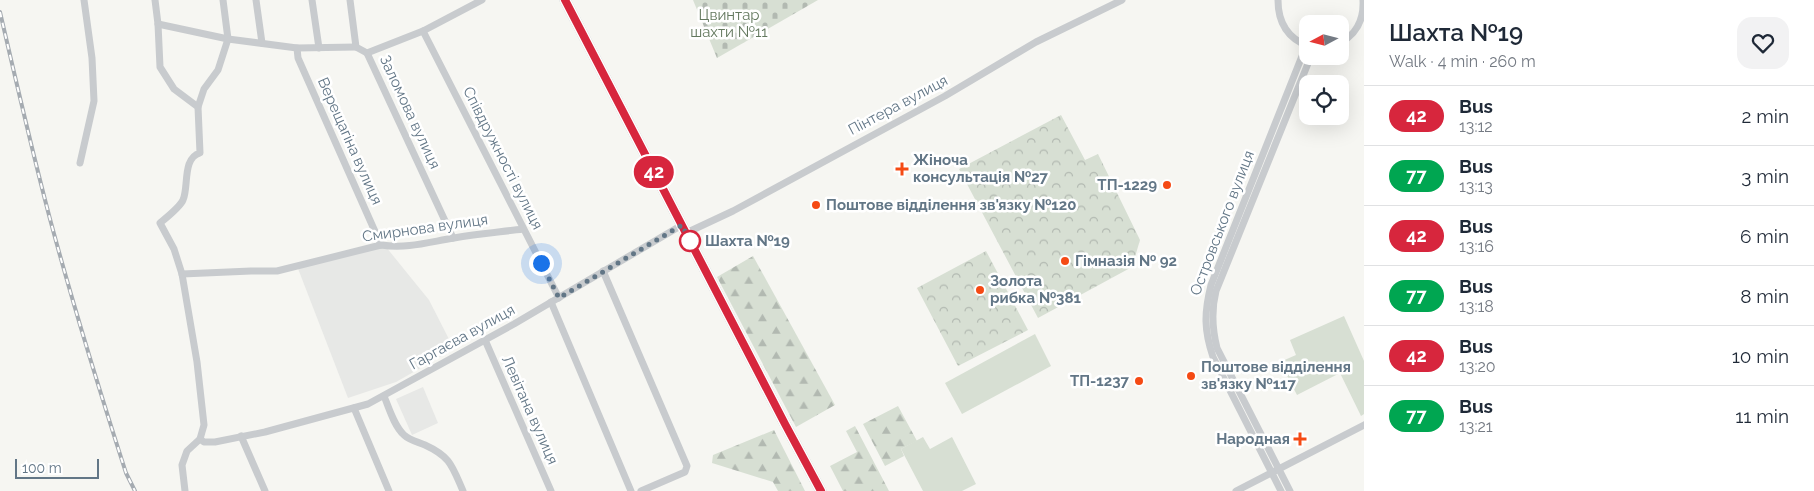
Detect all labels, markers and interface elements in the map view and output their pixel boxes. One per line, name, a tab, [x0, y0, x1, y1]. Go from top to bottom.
park label: Цвинтар шахти №11	[690, 6, 768, 41]
north arrow	[1299, 15, 1349, 65]
map controls	[1299, 15, 1349, 125]
button: heart	[1737, 17, 1789, 69]
text: Шахта №19	[1389, 18, 1523, 47]
street label: Заломова вулиця	[376, 52, 444, 172]
text: Walk · 4 min · 260 m	[1389, 52, 1536, 71]
street label: Пінтера вулиця	[845, 71, 951, 139]
street label: Верещагіна вулиця	[314, 75, 386, 207]
button: locate	[1299, 75, 1349, 125]
street label: Співдружності вулиця	[459, 84, 547, 232]
text: Bus	[1459, 95, 1493, 117]
text: 42	[1406, 105, 1427, 126]
text: 2 min	[1742, 105, 1789, 127]
text: 13:12	[1459, 117, 1493, 136]
street label: Островського вулиця	[1186, 148, 1258, 298]
place label: Жіноча консультація №27	[913, 151, 1049, 186]
text: Bus	[1459, 155, 1493, 177]
line badge: 42	[632, 156, 676, 188]
text: 42	[644, 161, 664, 182]
marker: Жіноча консультація №27	[895, 162, 909, 176]
text: 77	[1406, 165, 1427, 186]
text: 3 min	[1741, 165, 1789, 187]
place label: ТП-1229	[1097, 176, 1157, 194]
text: 13:13	[1459, 177, 1493, 196]
marker: ТП-1229	[1161, 179, 1173, 191]
place label: Поштове відділення зв'язку №120	[826, 196, 1076, 214]
marker: Поштове відділення зв'язку №120	[810, 199, 822, 211]
street label: Смирнова вулиця	[361, 210, 489, 246]
text: Bus	[1459, 215, 1493, 237]
text: 42	[1406, 225, 1427, 246]
text: 6 min	[1740, 225, 1789, 247]
marker: Шахта №19	[679, 230, 701, 252]
place label: Шахта №19	[705, 232, 790, 250]
text: 13:16	[1459, 237, 1494, 256]
your location	[529, 251, 554, 276]
place label: Гімназія № 92	[1075, 252, 1177, 270]
marker: Гімназія № 92	[1059, 255, 1071, 267]
place label: Золота рибка №381	[990, 272, 1081, 307]
text: Bus	[1459, 275, 1493, 297]
marker: Золота рибка №381	[974, 284, 986, 296]
text: 77	[1406, 285, 1427, 306]
text: 8 min	[1740, 285, 1789, 307]
text: 13:18	[1459, 297, 1494, 316]
street label: Гаргаєва вулиця	[406, 301, 518, 373]
text: Bus	[1459, 335, 1493, 357]
text: 42	[1406, 345, 1427, 366]
text: 10 min	[1732, 345, 1789, 367]
street label: Левітана вулиця	[498, 353, 562, 467]
text: 13:20	[1459, 357, 1496, 376]
place label: Поштове відділення зв'язку №117	[1201, 358, 1351, 393]
marker: Поштове відділення зв'язку №117	[1185, 370, 1197, 382]
place label: ТП-1237	[1070, 372, 1130, 390]
marker: ТП-1237	[1133, 375, 1145, 387]
text: Bus	[1459, 395, 1493, 417]
text: 77	[1406, 405, 1427, 426]
text: 11 min	[1735, 405, 1789, 427]
text: 13:21	[1459, 417, 1493, 436]
place label: Народная	[1216, 430, 1290, 448]
marker: Народная	[1294, 433, 1306, 445]
scale bar	[15, 456, 99, 479]
text: 100 m	[22, 460, 62, 476]

